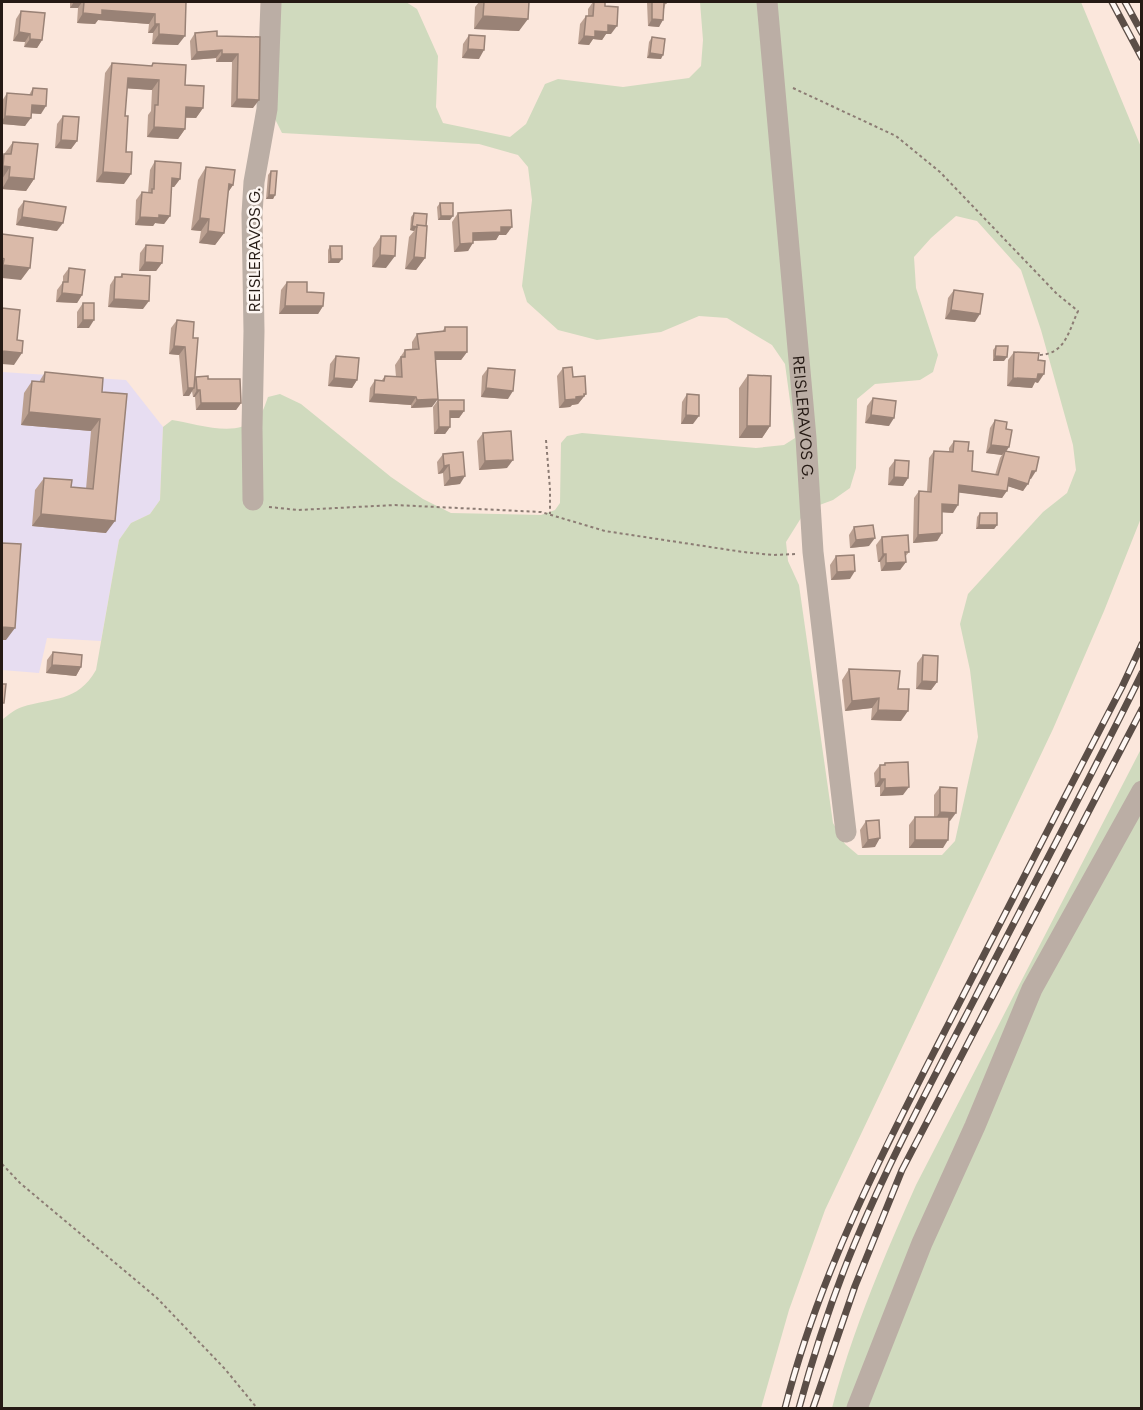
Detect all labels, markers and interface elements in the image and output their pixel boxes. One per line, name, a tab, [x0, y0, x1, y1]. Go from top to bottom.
street label: REISLERAVOS G.	[245, 188, 264, 312]
street label: REISLERAVOS G.	[789, 355, 818, 480]

